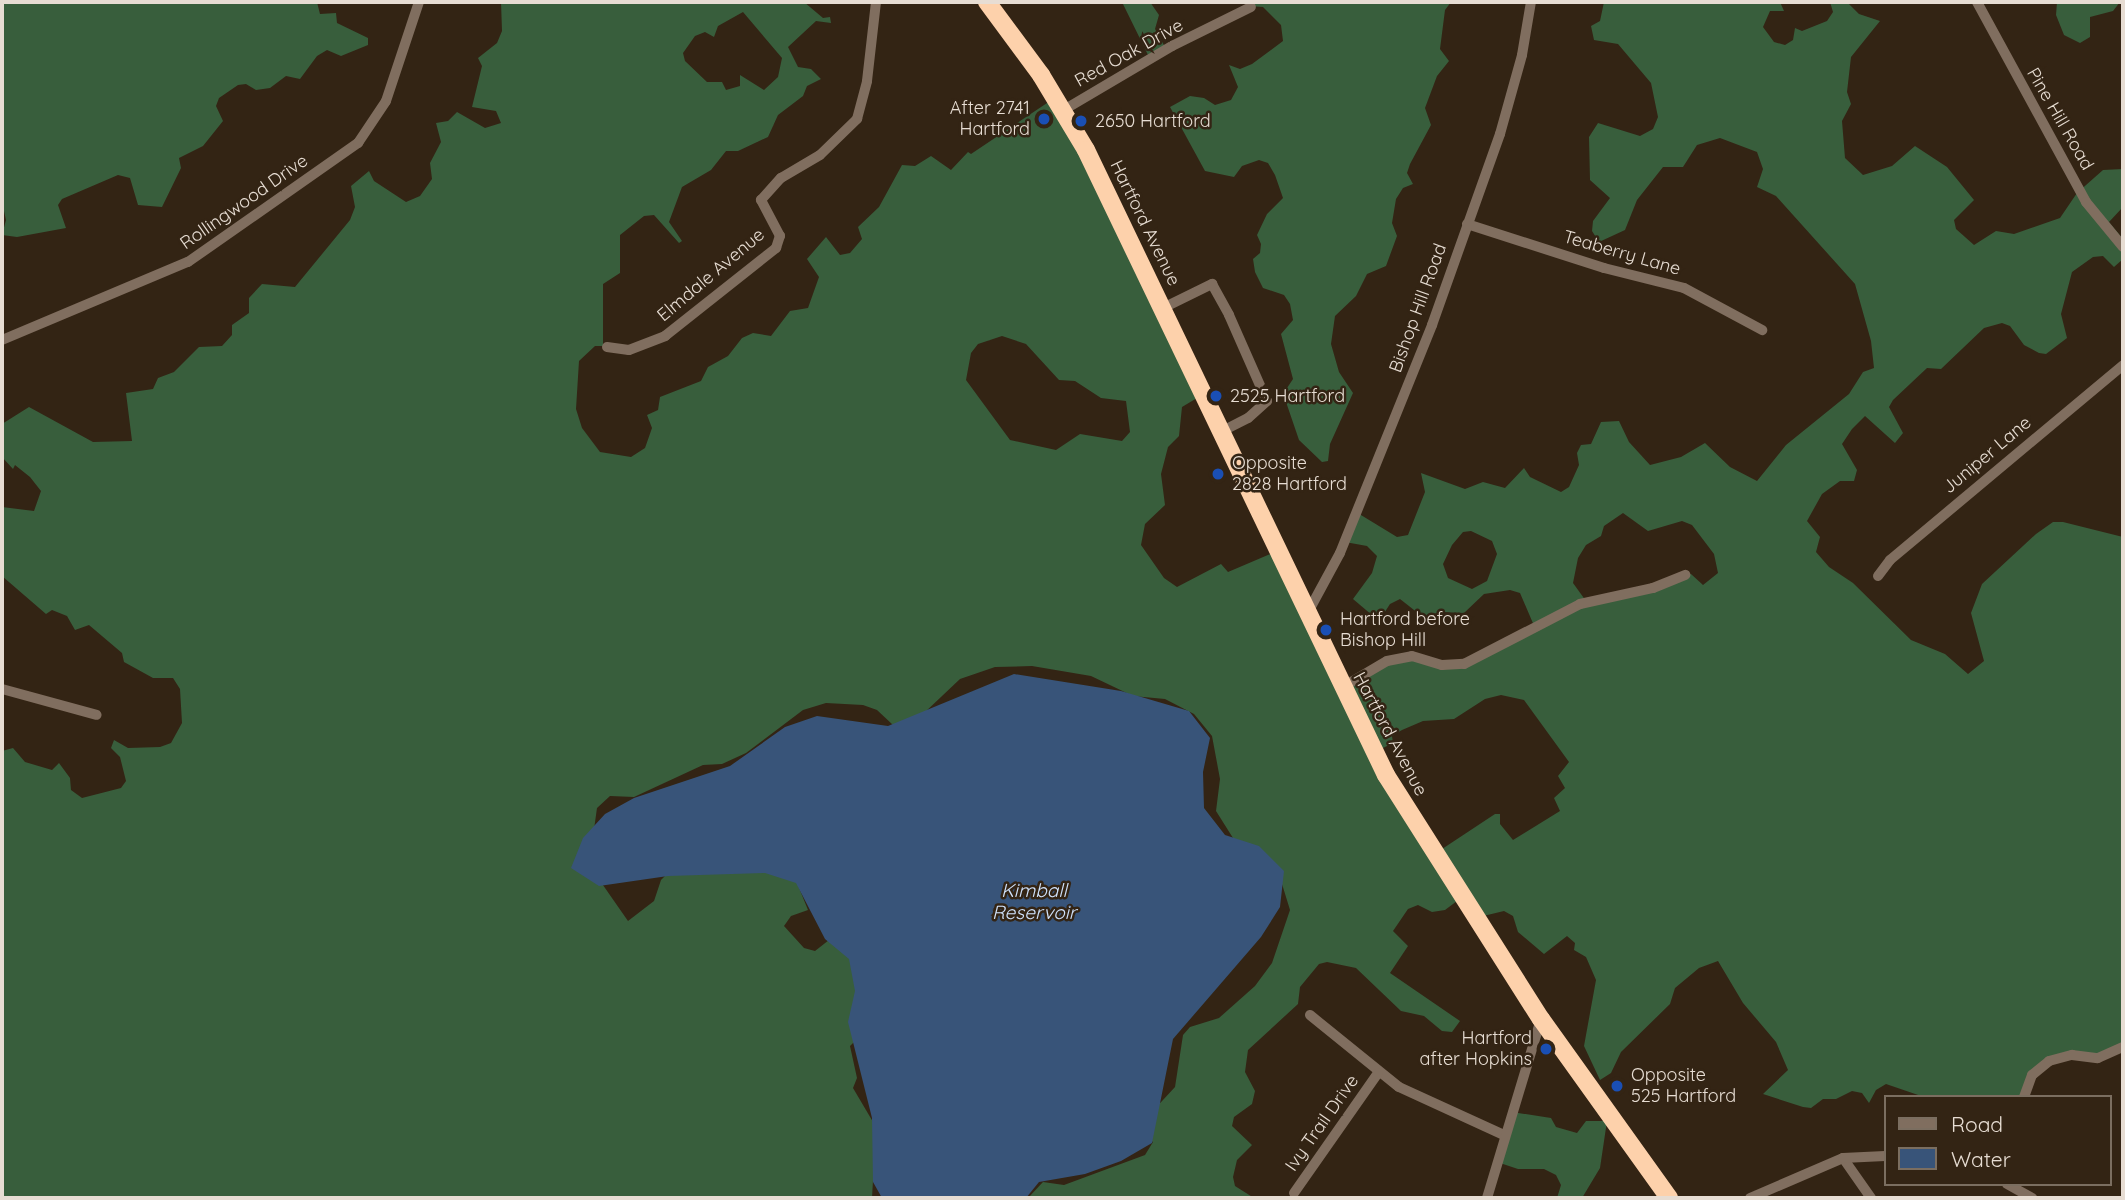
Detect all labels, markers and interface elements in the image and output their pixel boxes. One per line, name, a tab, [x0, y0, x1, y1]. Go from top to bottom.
street label: Red Oak Drive	[1071, 14, 1187, 92]
street label: Pine Hill Road	[2022, 64, 2098, 174]
place label: After 2741 Hartford	[950, 98, 1030, 140]
place label: 2650 Hartford	[1095, 110, 1211, 132]
marker: After 2741 Hartford	[1036, 111, 1052, 127]
marker: 2650 Hartford	[1073, 113, 1089, 129]
street label: Rollingwood Drive	[176, 150, 312, 254]
street label: Hartford Avenue	[1105, 157, 1185, 289]
street label: Elmdale Avenue	[653, 224, 769, 326]
street label: Teaberry Lane	[1561, 226, 1683, 280]
street label: Bishop Hill Road	[1385, 241, 1451, 375]
place label: 2525 Hartford	[1230, 385, 1345, 407]
marker: 2525 Hartford	[1208, 388, 1224, 404]
street label: Juniper Lane	[1938, 412, 2036, 498]
place label: Opposite 2828 Hartford	[1232, 453, 1347, 496]
marker: Opposite 2828 Hartford	[1210, 466, 1226, 482]
place label: Hartford before Bishop Hill	[1340, 609, 1470, 652]
marker: Hartford before Bishop Hill	[1318, 622, 1334, 638]
street label: Hartford Avenue	[1348, 668, 1432, 800]
water label: Kimball Reservoir	[992, 880, 1076, 924]
place label: Hartford after Hopkins	[1419, 1028, 1532, 1070]
marker: Hartford after Hopkins	[1538, 1041, 1554, 1057]
place label: Opposite 525 Hartford	[1631, 1065, 1736, 1108]
street label: Ivy Trail Drive	[1281, 1071, 1363, 1175]
marker: Opposite 525 Hartford	[1609, 1078, 1625, 1094]
legend	[1884, 1095, 2111, 1186]
text: Road	[1951, 1111, 2003, 1137]
text: Water	[1951, 1146, 2011, 1172]

